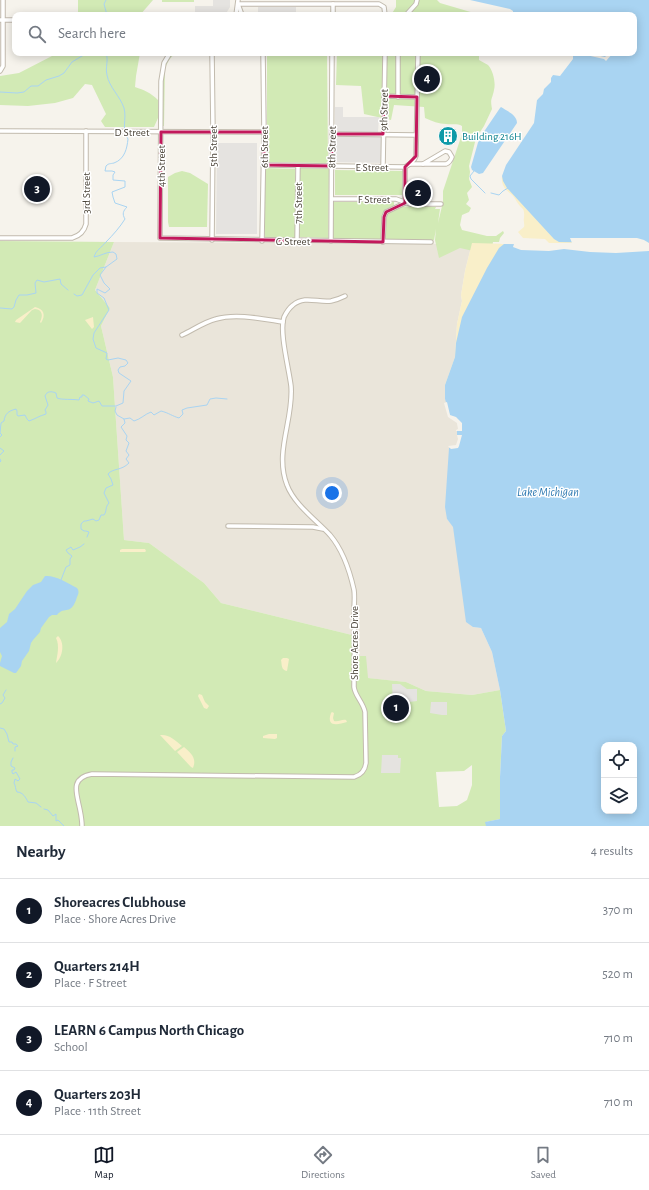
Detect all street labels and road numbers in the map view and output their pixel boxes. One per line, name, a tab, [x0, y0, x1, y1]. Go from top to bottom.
street label: 9th Street	[378, 88, 390, 131]
street label: 5th Street	[208, 125, 219, 167]
street label: 6th Street	[259, 125, 270, 168]
street label: 8th Street	[326, 125, 338, 168]
street label: D Street	[115, 127, 150, 138]
street label: 4th Street	[156, 144, 167, 187]
street label: E Street	[355, 162, 389, 173]
street label: 3rd Street	[81, 172, 92, 214]
street label: 7th Street	[293, 182, 304, 224]
street label: F Street	[358, 194, 391, 205]
street label: G Street	[276, 236, 311, 247]
street label: Shore Acres Drive	[349, 606, 360, 680]

